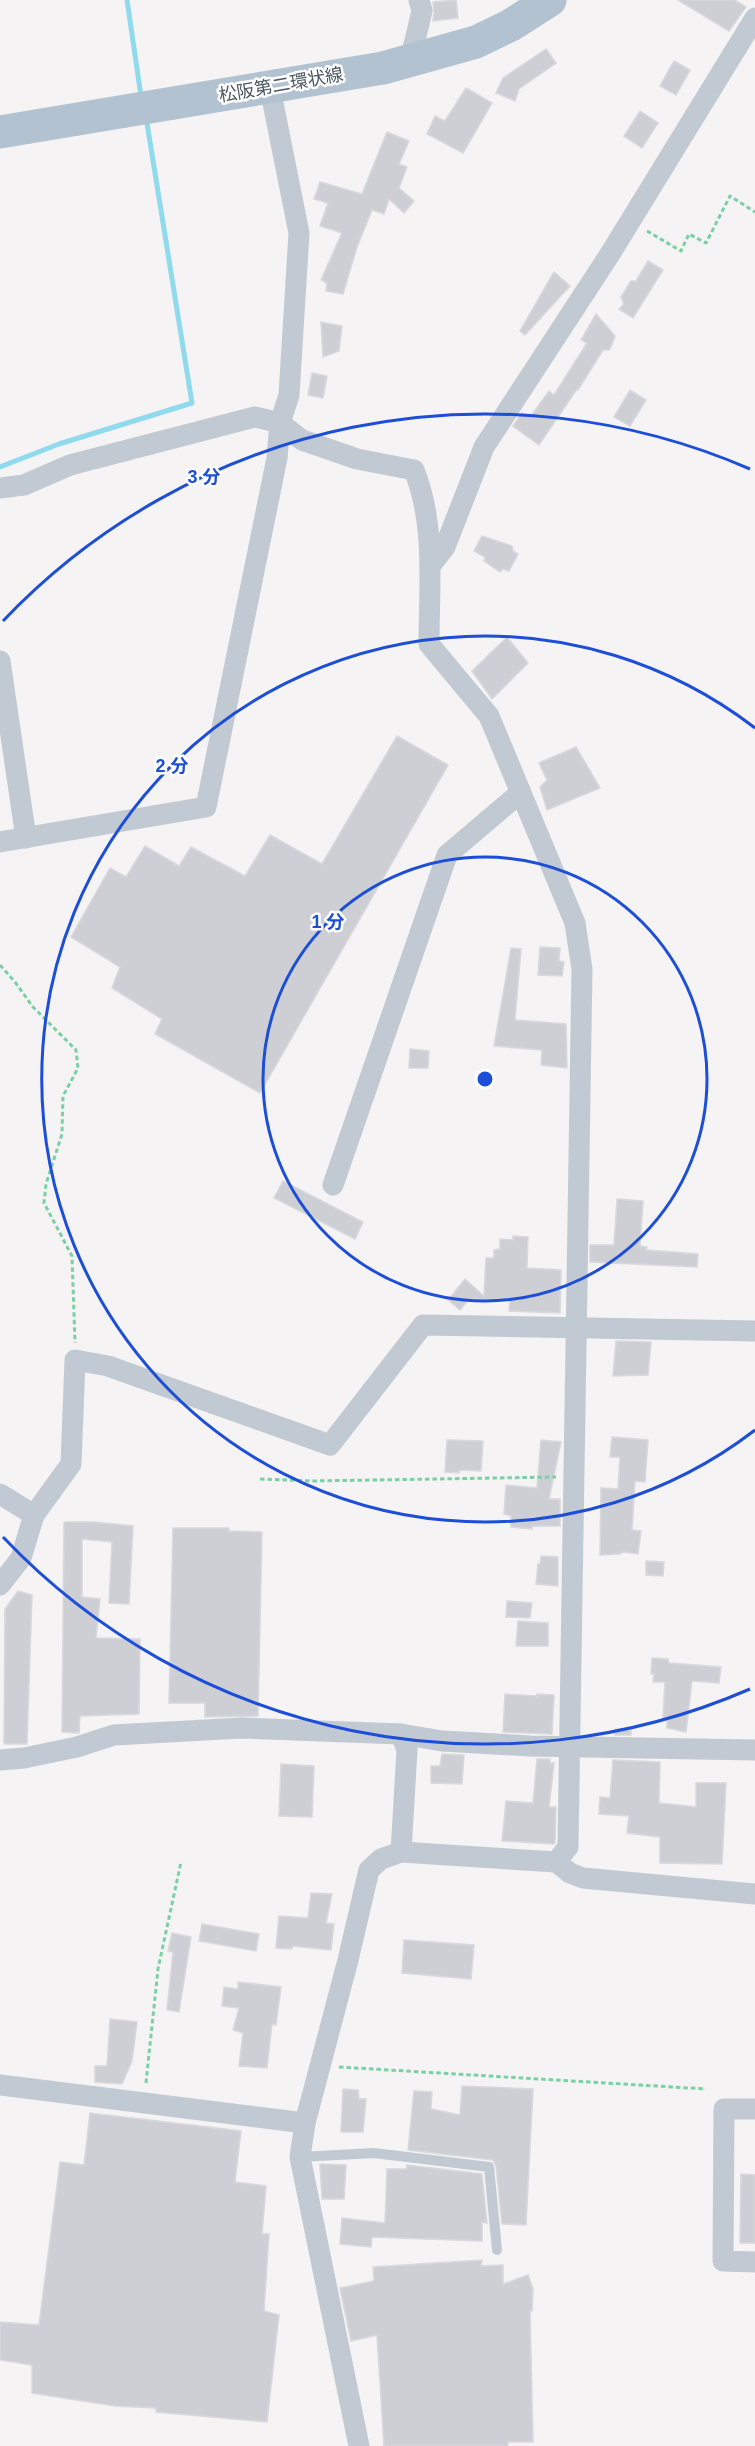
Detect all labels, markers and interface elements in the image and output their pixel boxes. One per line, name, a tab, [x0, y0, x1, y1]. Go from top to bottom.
street label: 松阪第二環状線	[217, 64, 345, 106]
text: 3 分	[187, 467, 221, 487]
text: 2 分	[155, 756, 189, 776]
text: 1 分	[311, 912, 345, 932]
centre of rings	[475, 1069, 495, 1089]

